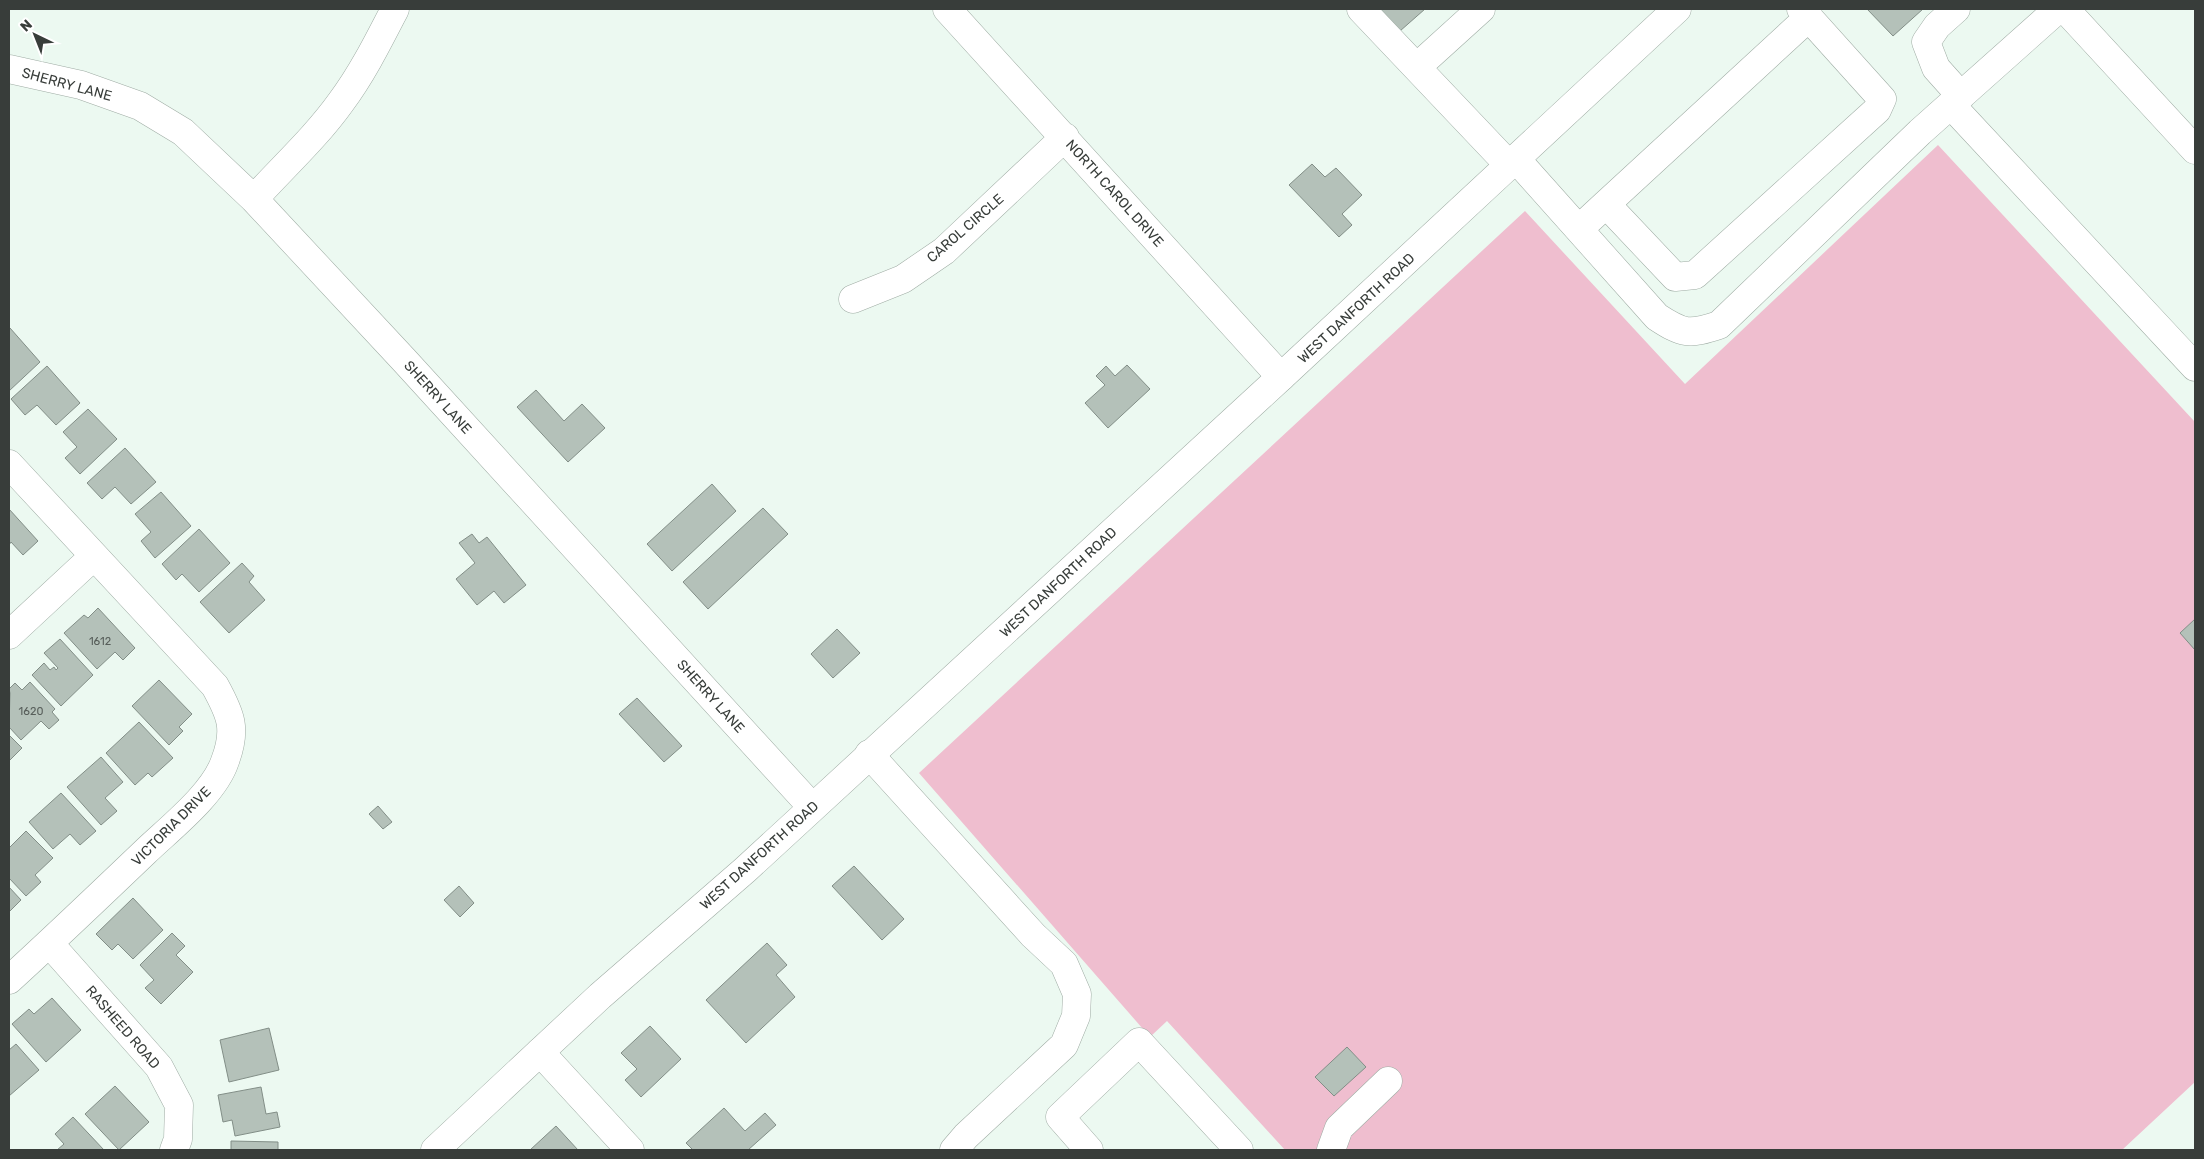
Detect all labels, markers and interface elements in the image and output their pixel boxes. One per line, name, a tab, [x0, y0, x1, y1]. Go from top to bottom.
north arrow	[10, 10, 60, 60]
text: N	[17, 16, 36, 36]
street label: SHERRY LANE	[20, 64, 114, 105]
street label: NORTH CAROL DRIVE	[1062, 136, 1167, 250]
street label: CAROL CIRCLE	[923, 190, 1007, 266]
street label: WEST DANFORTH ROAD	[1294, 250, 1418, 367]
street label: SHERRY LANE	[400, 357, 475, 437]
street label: WEST DANFORTH ROAD	[996, 524, 1120, 641]
house number: 1612	[89, 635, 111, 648]
street label: SHERRY LANE	[673, 656, 748, 736]
house number: 1620	[19, 705, 43, 718]
street label: VICTORIA DRIVE	[128, 783, 215, 870]
street label: WEST DANFORTH ROAD	[697, 798, 822, 913]
street label: RASHEED ROAD	[82, 982, 163, 1072]

